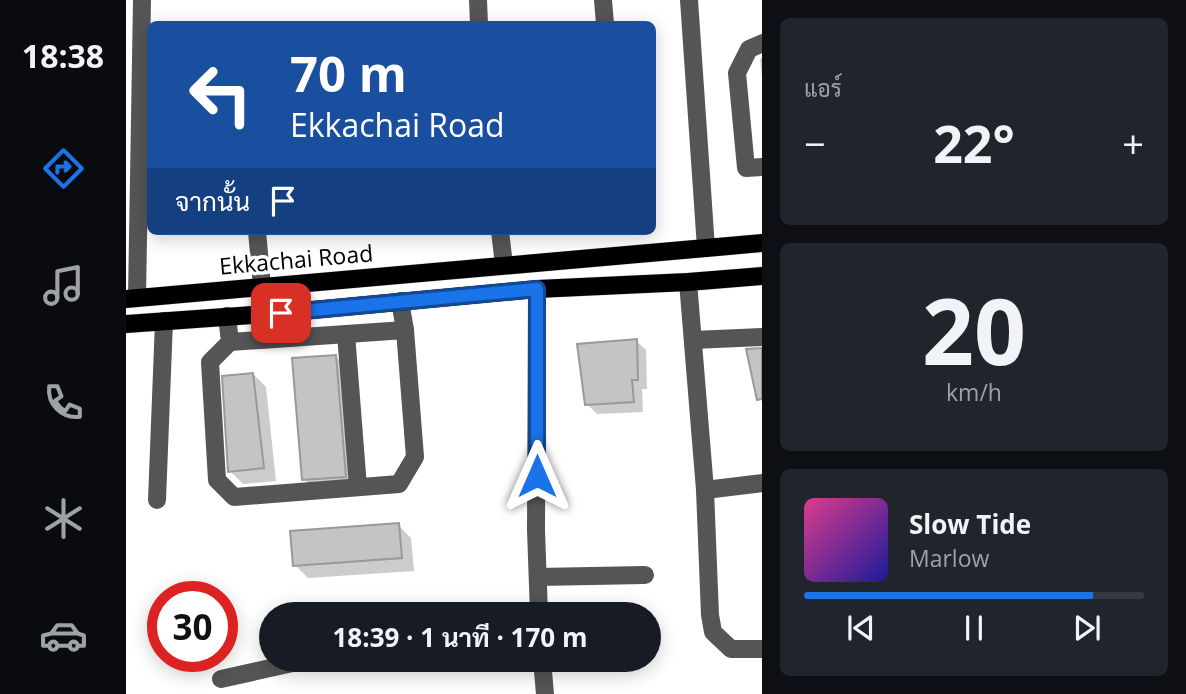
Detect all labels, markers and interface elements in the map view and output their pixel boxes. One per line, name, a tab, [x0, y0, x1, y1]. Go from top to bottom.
text: 18:38	[22, 34, 104, 77]
text: 70 m	[290, 40, 407, 106]
icon: left	[175, 49, 266, 140]
text: แอร์	[804, 72, 842, 104]
text: Ekkachai Road	[290, 103, 505, 146]
text: 22°	[933, 107, 1015, 178]
text: −	[804, 117, 826, 169]
text: +	[1122, 117, 1144, 169]
icon: directions	[39, 144, 88, 193]
icon: arrive	[264, 182, 302, 220]
text: จากนั้น	[175, 183, 250, 219]
street label: Ekkachai Road	[218, 236, 374, 282]
icon: music	[39, 261, 88, 310]
text: 20	[922, 268, 1026, 392]
pin	[251, 283, 311, 343]
icon: arrive	[262, 294, 300, 332]
text: km/h	[946, 376, 1002, 408]
icon: phone	[39, 378, 88, 427]
position arrow	[500, 439, 574, 513]
icon: climate	[39, 494, 88, 543]
text: Slow Tide	[909, 506, 1031, 542]
text: Marlow	[909, 542, 989, 574]
speed limit sign: 30	[147, 581, 238, 672]
icon: previous	[842, 609, 880, 647]
icon: pause	[955, 609, 993, 647]
icon: next	[1068, 609, 1106, 647]
icon: car	[39, 611, 88, 660]
text: 18:39 · 1 นาที · 170 m	[332, 619, 588, 655]

